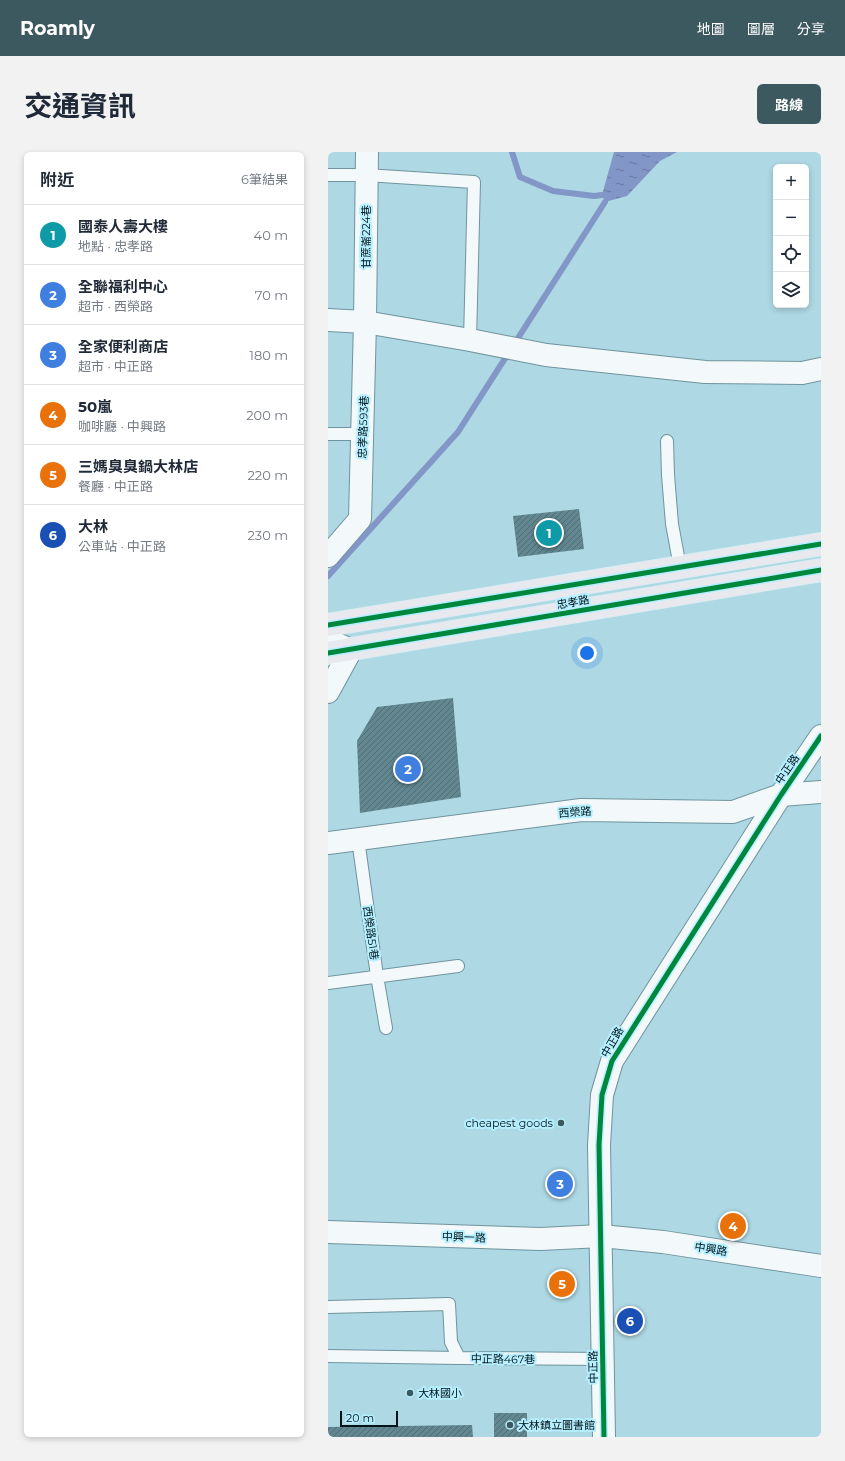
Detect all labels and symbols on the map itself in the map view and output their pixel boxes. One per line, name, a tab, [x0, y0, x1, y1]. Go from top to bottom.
street label: 甘蔗崙224巷	[359, 205, 373, 269]
street label: 忠孝路593巷	[355, 395, 371, 459]
pin: 1	[536, 518, 562, 548]
street label: 忠孝路	[556, 592, 590, 612]
your location	[577, 643, 597, 663]
street label: 中正路	[772, 751, 802, 787]
pin: 2	[395, 754, 421, 784]
street label: 西榮路	[558, 804, 592, 820]
street label: 西榮路51巷	[360, 905, 382, 961]
street label: 中正路	[598, 1024, 626, 1060]
place label: cheapest goods	[466, 1116, 554, 1130]
marker: cheapest goods	[556, 1118, 566, 1128]
pin: 3	[547, 1169, 573, 1199]
pin: 4	[720, 1211, 746, 1241]
street label: 中興一路	[442, 1229, 486, 1245]
street label: 中興路	[694, 1240, 728, 1258]
pin: 5	[549, 1269, 575, 1299]
pin: 6	[617, 1306, 643, 1336]
street label: 中正路	[586, 1350, 600, 1384]
street label: 中正路467巷	[471, 1351, 535, 1367]
place label: 大林國小	[418, 1386, 462, 1400]
marker: 大林國小	[405, 1388, 415, 1398]
scale bar	[340, 1409, 398, 1428]
place label: 大林鎮立圖書館	[518, 1418, 595, 1432]
marker: 大林鎮立圖書館	[505, 1420, 515, 1430]

